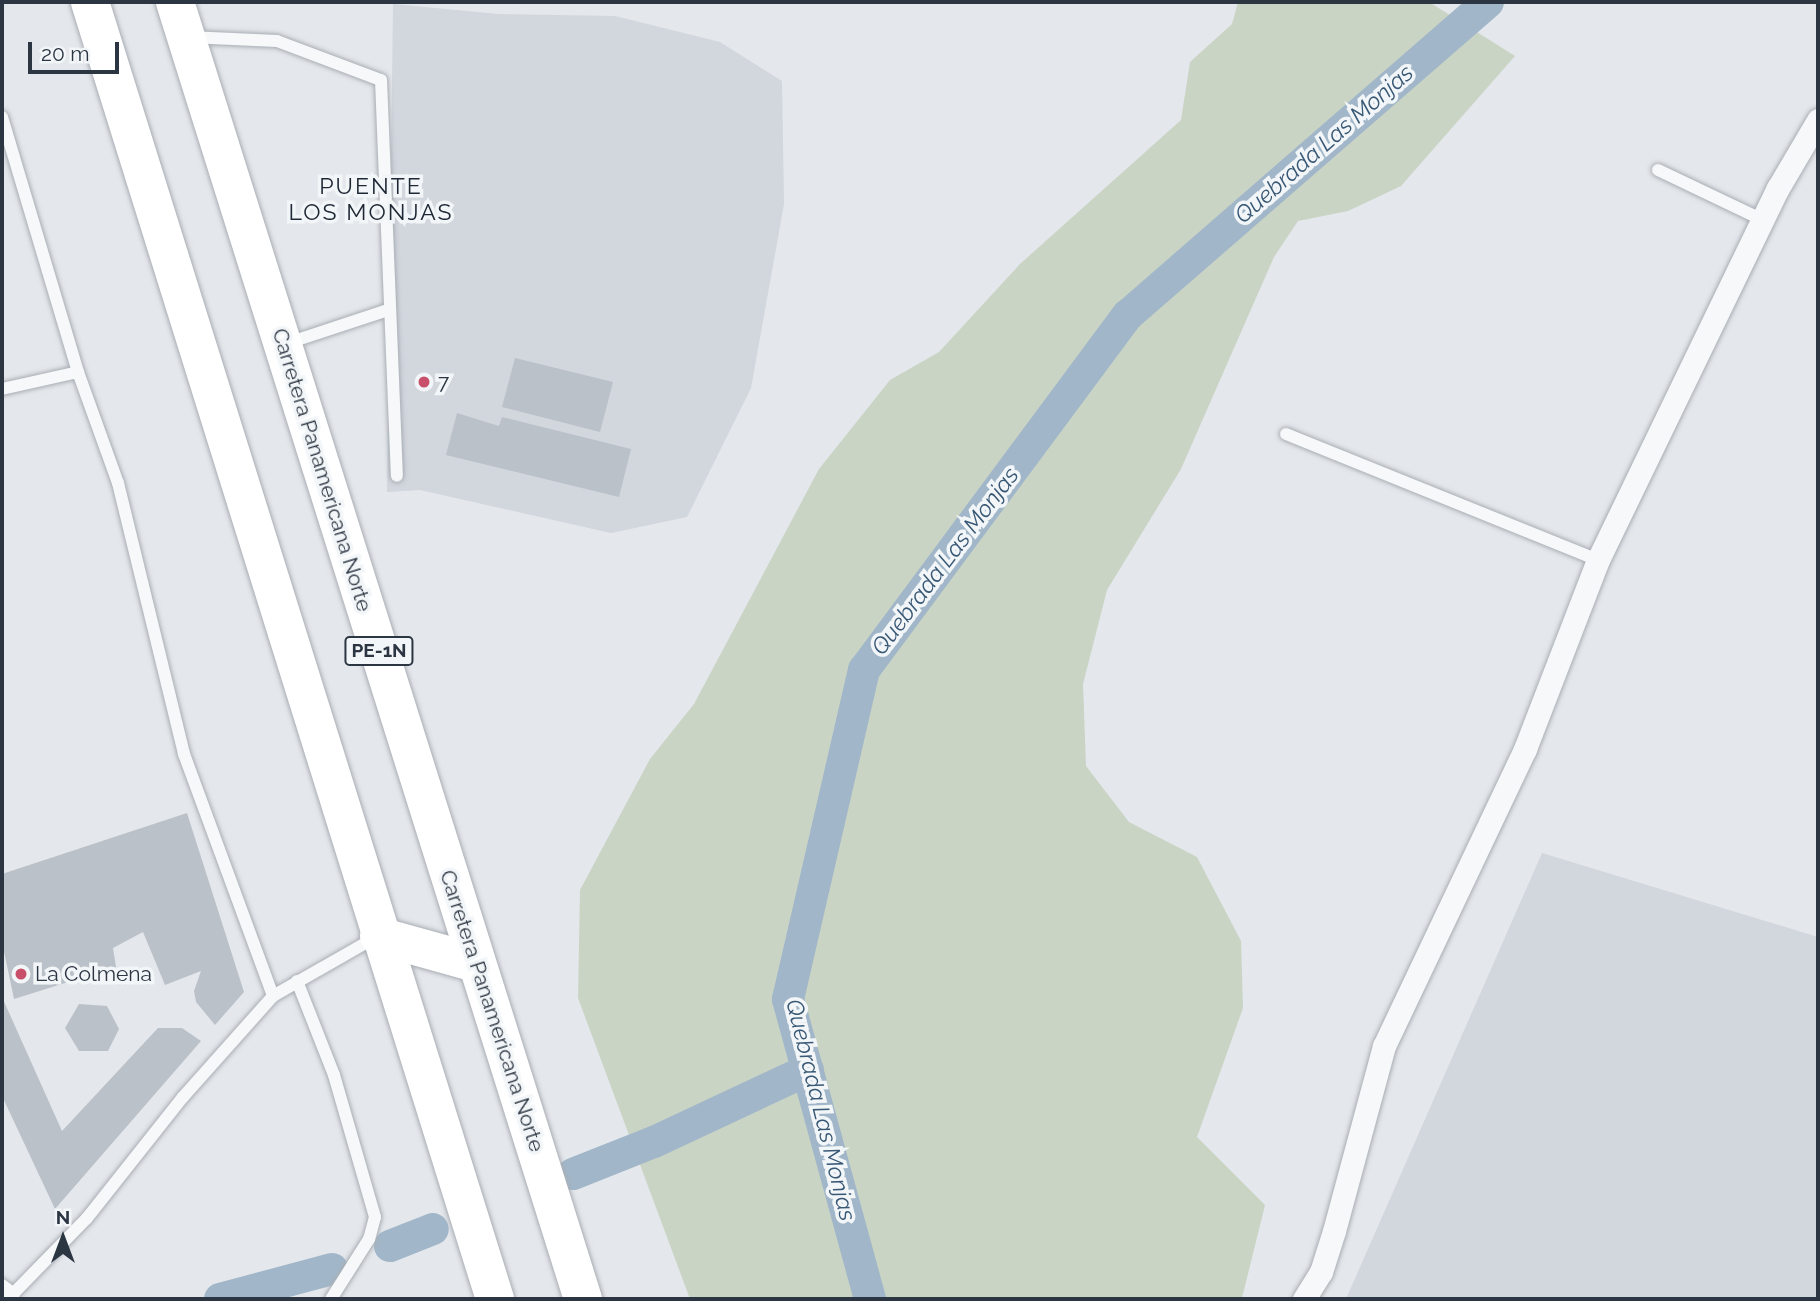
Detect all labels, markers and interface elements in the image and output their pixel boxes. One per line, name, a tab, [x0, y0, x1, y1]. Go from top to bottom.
scale bar	[32, 28, 122, 72]
text: 20 m	[41, 41, 89, 66]
water label: Quebrada Las Monjas	[1229, 59, 1419, 229]
district label: PUENTE LOS MONJAS	[290, 172, 452, 226]
street label: Carretera Panamericana Norte	[267, 325, 377, 615]
place label: 7	[438, 369, 449, 395]
marker: 7	[416, 374, 432, 390]
water label: Quebrada Las Monjas	[866, 462, 1024, 660]
road number: PE-1N	[344, 636, 414, 666]
street label: Carretera Panamericana Norte	[435, 867, 549, 1155]
place label: La Colmena	[35, 961, 152, 987]
marker: La Colmena	[13, 966, 29, 982]
water label: Quebrada Las Monjas	[780, 996, 862, 1224]
north arrow	[28, 1203, 98, 1273]
text: N	[56, 1206, 70, 1228]

